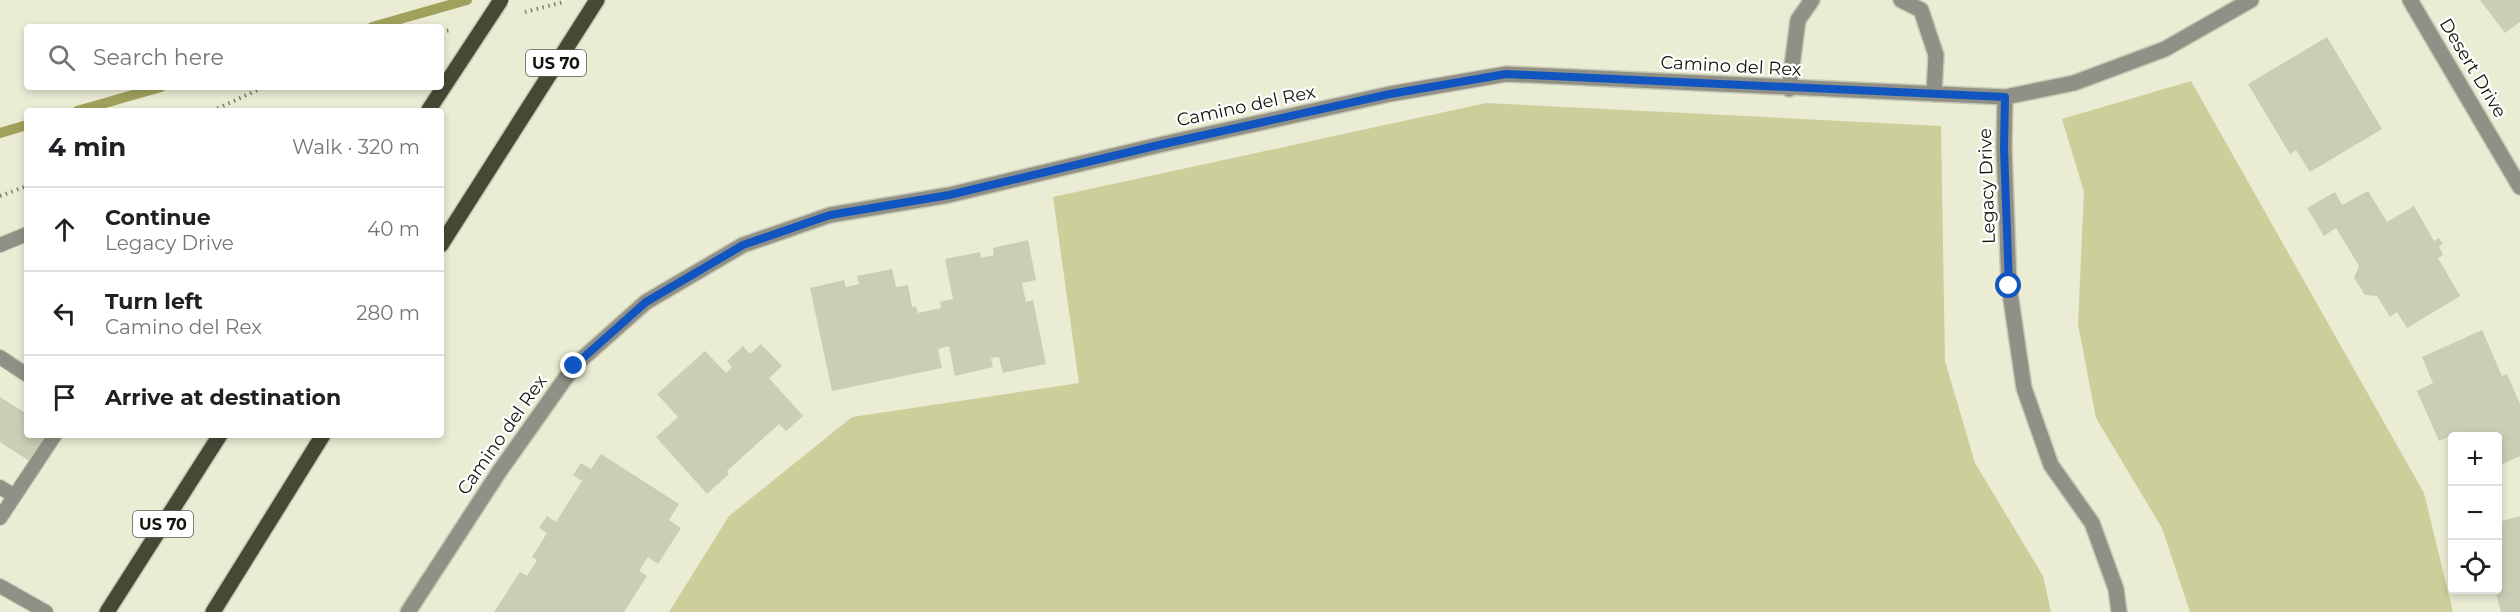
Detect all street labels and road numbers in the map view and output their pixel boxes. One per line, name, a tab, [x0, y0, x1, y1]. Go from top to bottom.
street label: Desert Drive	[2435, 14, 2511, 122]
road number: US 70	[526, 50, 586, 76]
street label: Camino del Rex	[1660, 51, 1802, 81]
street label: Camino del Rex	[1175, 80, 1318, 131]
street label: Legacy Drive	[1974, 128, 2000, 244]
street label: Camino del Rex	[452, 371, 552, 499]
road number: US 70	[133, 511, 193, 537]

